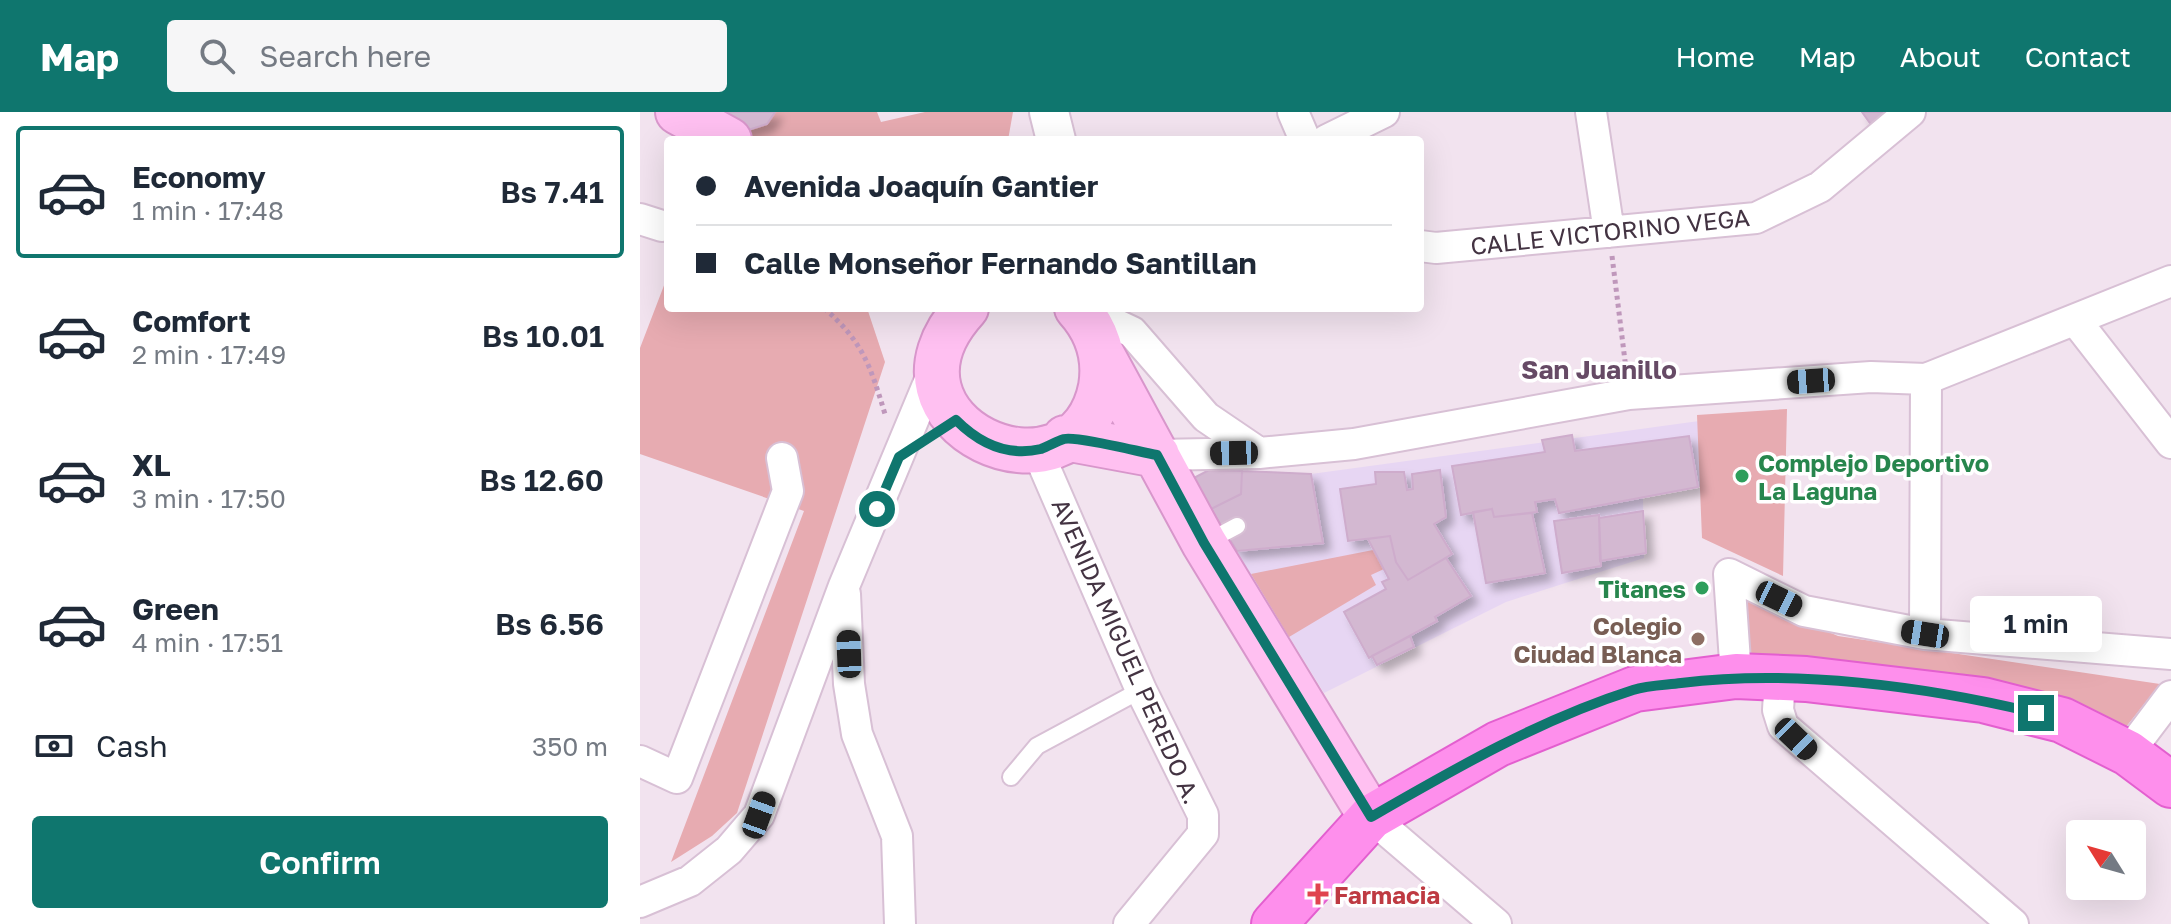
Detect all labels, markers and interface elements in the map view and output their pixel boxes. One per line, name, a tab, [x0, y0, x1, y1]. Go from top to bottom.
search box	[167, 20, 727, 92]
text: Map	[40, 34, 119, 79]
icon: search	[195, 34, 239, 78]
text: Search here	[259, 38, 431, 74]
text: Home	[1676, 40, 1755, 73]
text: Map	[1799, 40, 1856, 73]
text: About	[1900, 40, 1981, 73]
text: Contact	[2025, 40, 2131, 73]
icon: car	[36, 156, 108, 228]
text: Economy	[132, 159, 266, 195]
text: Avenida Joaquín Gantier	[744, 168, 1098, 204]
text: Bs 7.41	[500, 174, 604, 210]
text: 1 min · 17:48	[132, 195, 284, 226]
street label: CALLE VICTORINO VEGA	[1469, 202, 1751, 260]
text: Calle Monseñor Fernando Santillan	[744, 245, 1257, 281]
icon: car	[36, 300, 108, 372]
text: Comfort	[132, 303, 251, 339]
text: Bs 10.01	[482, 318, 604, 354]
text: 2 min · 17:49	[132, 339, 286, 370]
district label: San Juanillo	[1521, 354, 1677, 385]
car	[1786, 367, 1836, 395]
car	[1210, 441, 1258, 465]
icon: car	[36, 444, 108, 516]
text: XL	[132, 447, 171, 483]
place label: Complejo Deportivo La Laguna	[1758, 448, 1989, 505]
text: Bs 12.60	[479, 462, 604, 498]
marker: Complejo Deportivo La Laguna	[1733, 467, 1751, 485]
text: 3 min · 17:50	[132, 483, 286, 514]
route start	[859, 491, 895, 527]
street label: AVENIDA MIGUEL PEREDO A.	[1046, 494, 1208, 808]
place label: Titanes	[1598, 574, 1686, 603]
car	[1752, 578, 1806, 620]
marker: Titanes	[1693, 579, 1711, 597]
icon: car	[36, 588, 108, 660]
text: Green	[132, 591, 219, 627]
callout: 1 min	[1970, 597, 2102, 653]
text: Bs 6.56	[495, 606, 604, 642]
text: 1 min	[2003, 608, 2069, 639]
place label: Colegio Ciudad Blanca	[1514, 611, 1682, 668]
car	[1899, 618, 1951, 650]
text: 4 min · 17:51	[132, 627, 283, 658]
car	[836, 630, 862, 678]
marker: Colegio Ciudad Blanca	[1689, 630, 1707, 648]
route end	[2018, 695, 2054, 731]
car	[1770, 714, 1822, 764]
icon: cash	[32, 724, 76, 768]
text: Cash	[96, 728, 168, 764]
text: 350 m	[532, 731, 608, 762]
car	[740, 788, 778, 842]
button: Confirm	[32, 816, 608, 908]
north arrow	[2066, 820, 2146, 900]
map controls	[2066, 820, 2146, 900]
place label: Farmacia	[1334, 880, 1440, 909]
marker: Farmacia	[1309, 885, 1327, 903]

